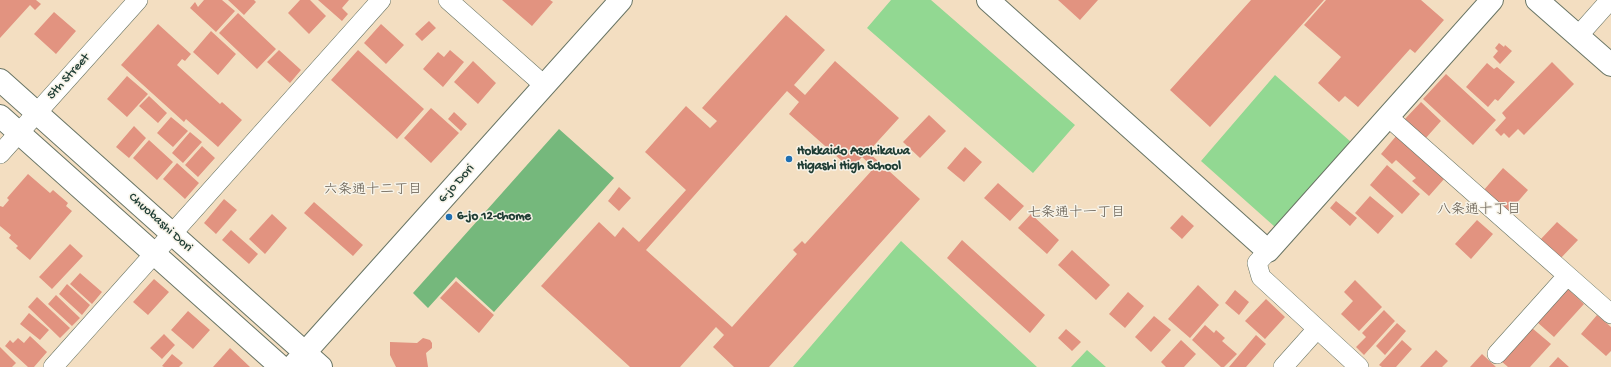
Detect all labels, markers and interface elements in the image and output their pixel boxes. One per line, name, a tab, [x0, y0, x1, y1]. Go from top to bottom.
street label: 5th Street	[44, 51, 94, 103]
place label: Hokkaido Asahikawa Higashi High School	[797, 144, 910, 175]
marker: Hokkaido Asahikawa Higashi High School	[784, 154, 794, 164]
street label: 6-jo Dori	[436, 161, 478, 207]
district label: 六条通十二丁目	[324, 183, 422, 199]
street label: Chuobashi Dori	[125, 190, 195, 256]
district label: 八条通十丁目	[1437, 203, 1521, 219]
district label: 七条通十一丁目	[1027, 206, 1125, 222]
place label: 6-jo 12-chome	[457, 209, 531, 225]
marker: 6-jo 12-chome	[444, 212, 454, 222]

